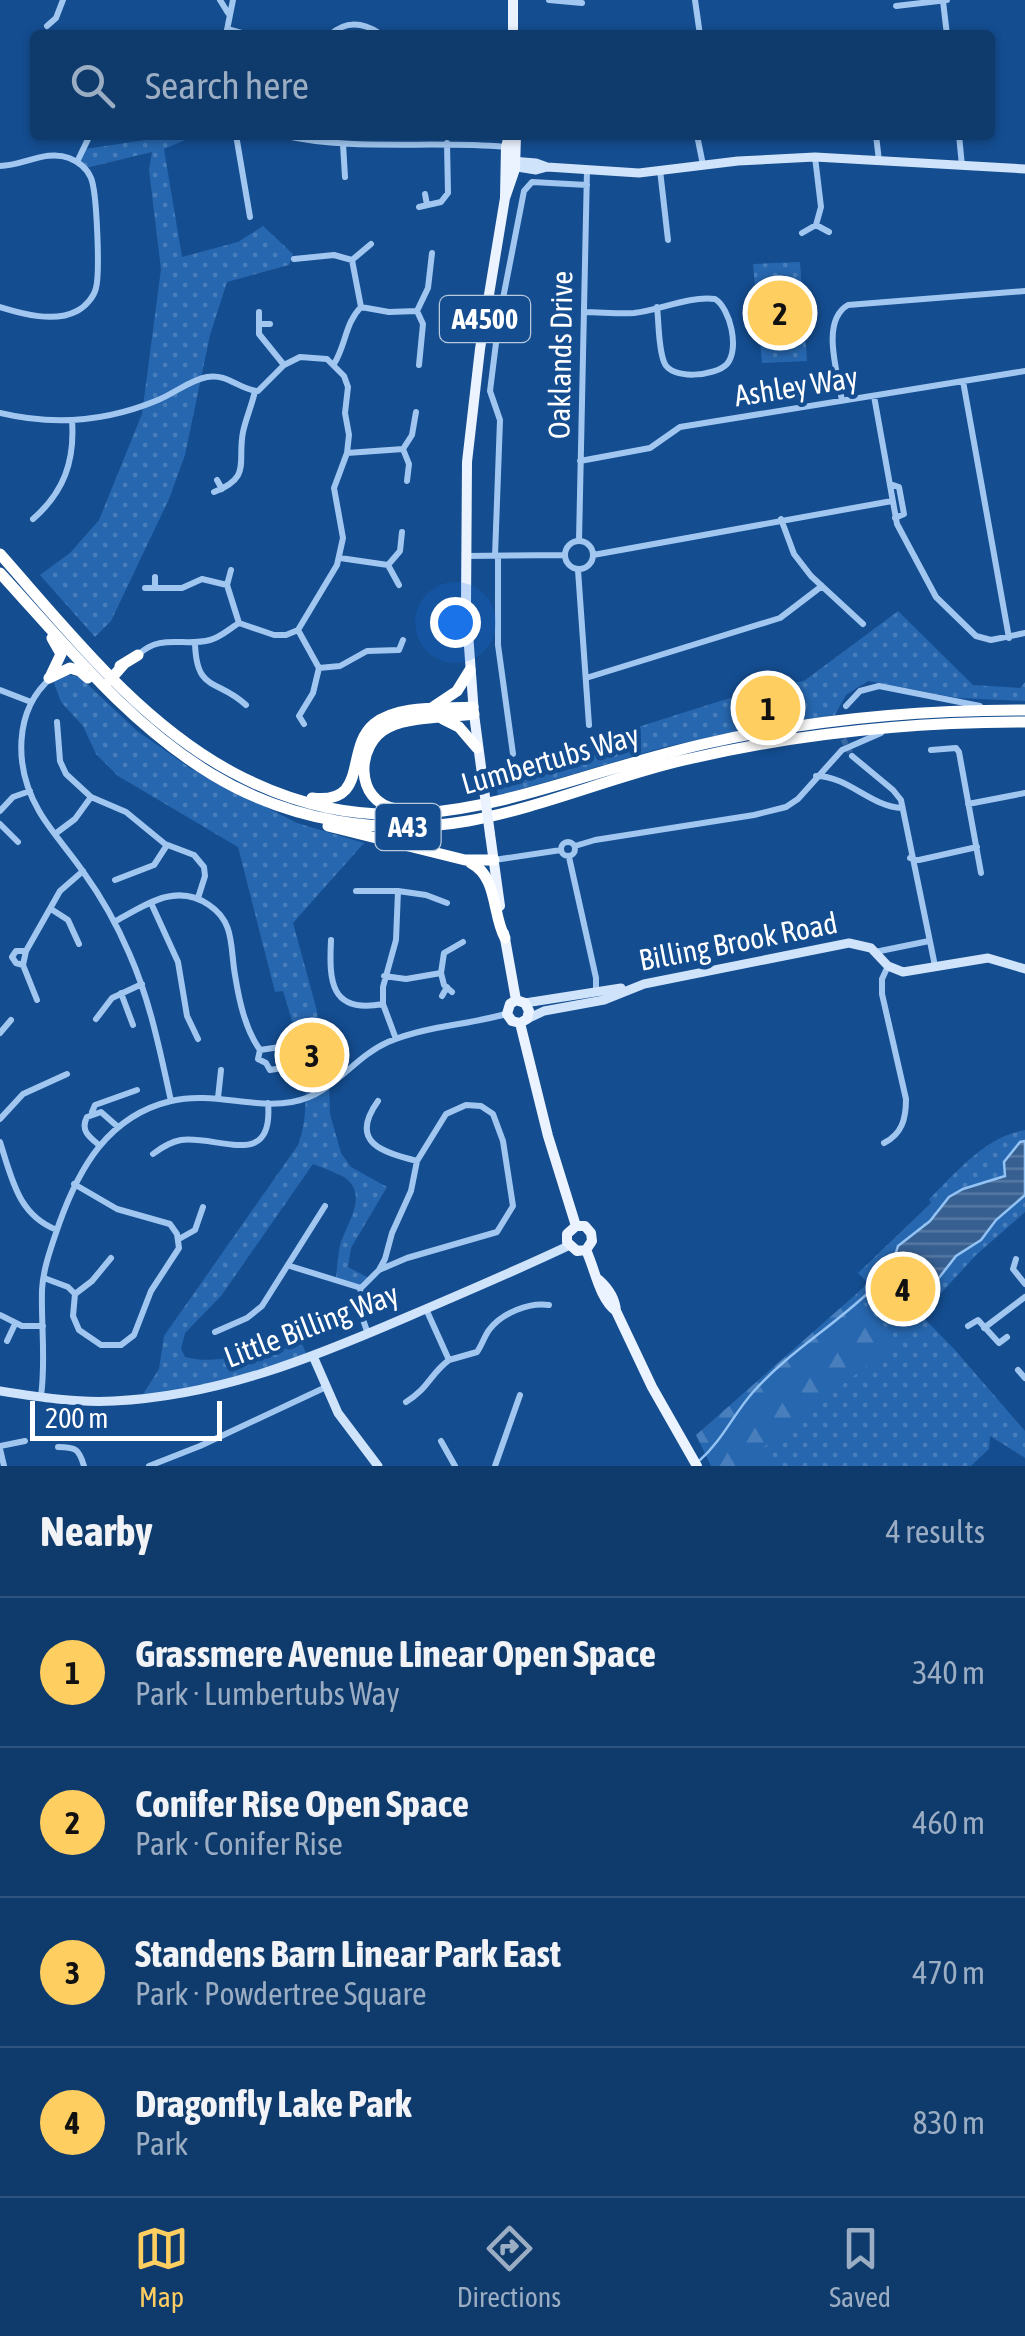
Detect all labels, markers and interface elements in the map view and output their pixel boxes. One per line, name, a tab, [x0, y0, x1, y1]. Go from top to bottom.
search box	[30, 30, 995, 140]
icon: search	[65, 58, 120, 113]
text: Search here	[145, 64, 309, 107]
street label: Oaklands Drive	[542, 271, 578, 439]
pin: 2	[748, 276, 812, 350]
road number: A4500	[440, 296, 530, 342]
street label: Ashley Way	[732, 359, 860, 413]
your location	[430, 597, 481, 648]
pin: 1	[736, 670, 800, 746]
street label: Lumbertubs Way	[457, 717, 643, 801]
road number: A43	[376, 804, 440, 850]
street label: Billing Brook Road	[636, 905, 840, 977]
pin: 3	[280, 1018, 344, 1092]
pin: 4	[870, 1252, 936, 1326]
street label: Little Billing Way	[219, 1276, 403, 1374]
scale bar	[30, 1396, 222, 1440]
text: 200 m	[45, 1402, 108, 1434]
text: Nearby	[40, 1507, 153, 1555]
text: 4 results	[886, 1513, 985, 1550]
text: Grassmere Avenue Linear Open Space	[135, 1632, 656, 1675]
text: 1	[65, 1654, 80, 1691]
text: 340 m	[912, 1654, 985, 1691]
text: Park · Lumbertubs Way	[135, 1675, 400, 1712]
text: Conifer Rise Open Space	[135, 1782, 469, 1825]
text: 2	[65, 1804, 80, 1841]
text: 460 m	[912, 1804, 985, 1841]
text: Park · Conifer Rise	[135, 1825, 343, 1862]
text: Standens Barn Linear Park East	[135, 1932, 561, 1975]
text: 3	[65, 1954, 80, 1991]
text: 470 m	[912, 1954, 985, 1991]
text: Park · Powdertree Square	[135, 1975, 427, 2012]
text: Dragonfly Lake Park	[135, 2082, 412, 2125]
text: 4	[65, 2104, 80, 2141]
text: 830 m	[912, 2104, 985, 2141]
text: Park	[135, 2125, 188, 2162]
tab: Map	[134, 2221, 189, 2313]
tab: Directions	[457, 2221, 561, 2313]
tab: Saved	[829, 2221, 891, 2313]

